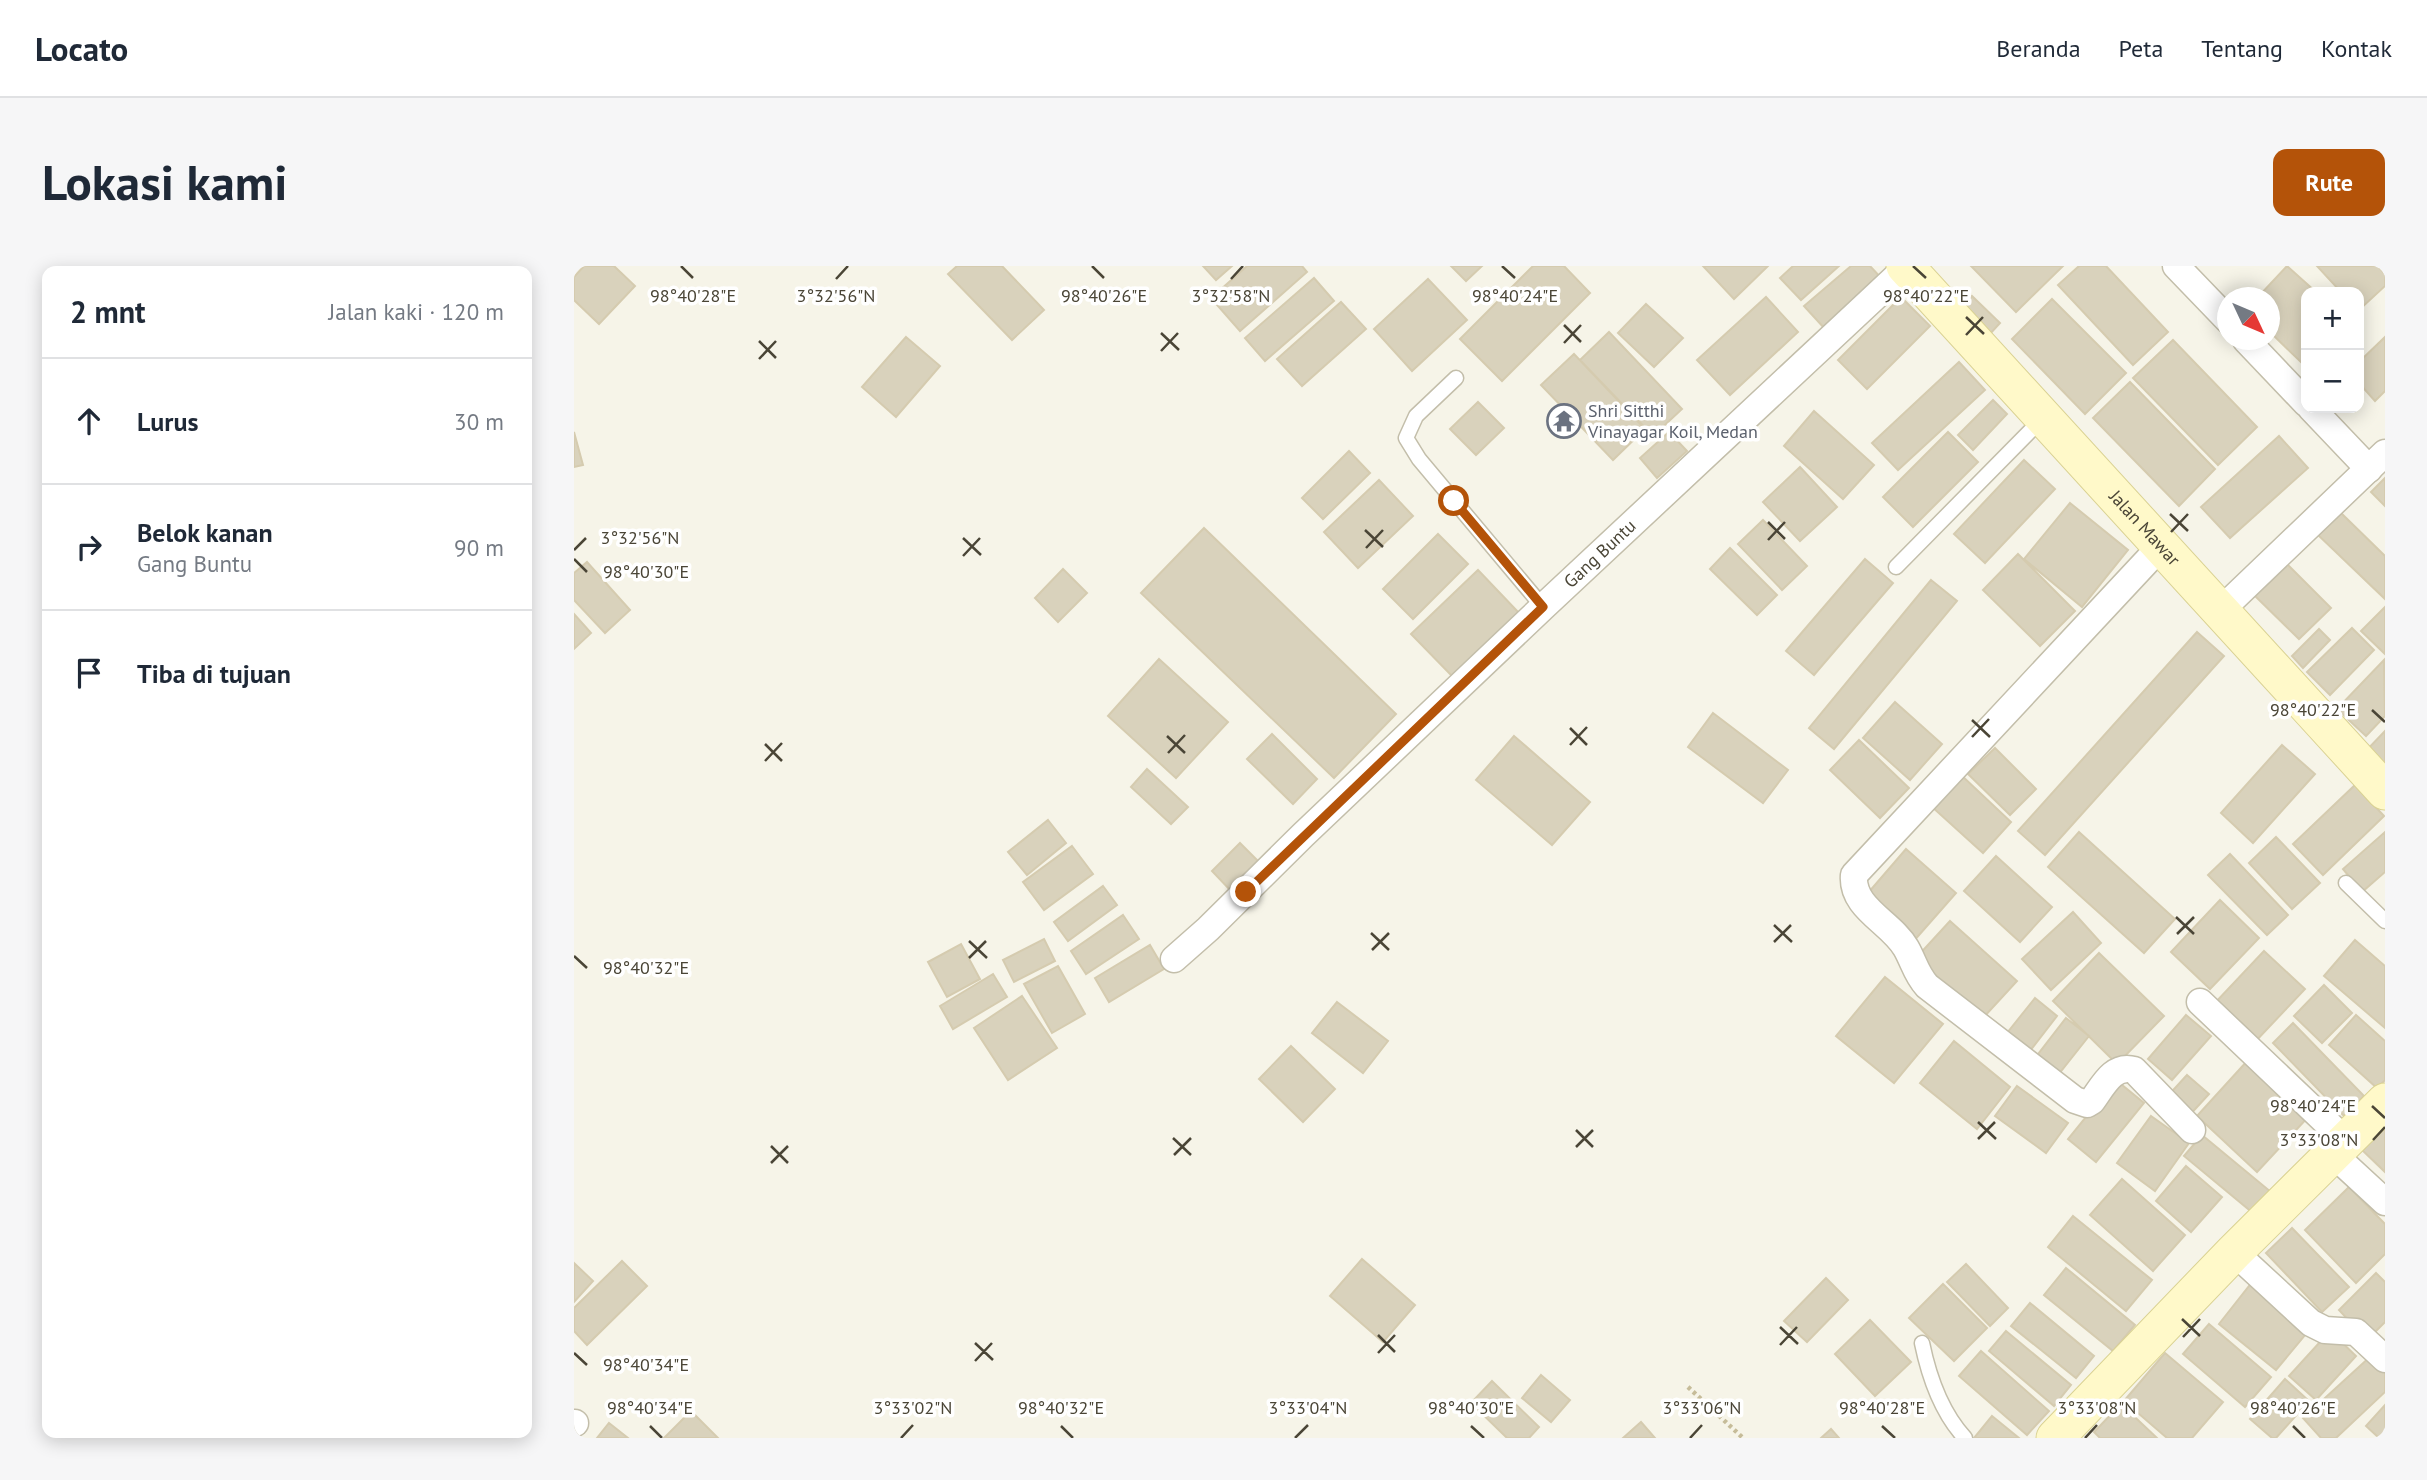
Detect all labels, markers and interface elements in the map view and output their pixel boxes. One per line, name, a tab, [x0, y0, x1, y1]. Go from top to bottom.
text: Locato	[35, 27, 128, 70]
text: Beranda	[1996, 33, 2081, 64]
text: Peta	[2119, 33, 2163, 64]
text: Tentang	[2201, 33, 2283, 64]
text: Kontak	[2321, 33, 2392, 64]
button: Rute	[2273, 149, 2385, 216]
text: Lokasi kami	[42, 150, 287, 214]
text: 98°40'28"E	[650, 284, 736, 307]
text: 3°32'56"N	[797, 284, 875, 307]
text: 98°40'26"E	[1061, 284, 1147, 307]
text: 3°32'58"N	[1192, 284, 1270, 307]
text: 98°40'24"E	[1472, 284, 1558, 307]
text: 98°40'22"E	[1883, 284, 1969, 307]
north arrow	[2217, 287, 2280, 350]
map controls	[2301, 287, 2364, 413]
button: +	[2301, 287, 2364, 350]
text: 2 mnt	[70, 292, 146, 331]
text: Jalan kaki · 120 m	[329, 297, 504, 326]
button: −	[2301, 350, 2364, 413]
place label: Shri Sitthi Vinayagar Koil, Medan	[1587, 399, 1758, 443]
icon: ahead	[70, 402, 108, 440]
temple icon: Shri Sitthi Vinayagar Koil, Medan	[1545, 402, 1583, 440]
text: Lurus	[137, 405, 198, 438]
text: 30 m	[454, 407, 504, 436]
street label: Jalan Mawar	[2104, 484, 2185, 570]
route start	[1438, 485, 1469, 516]
street label: Gang Buntu	[1559, 514, 1640, 593]
text: Belok kanan	[137, 516, 273, 549]
text: 3°32'56"N	[601, 526, 679, 549]
icon: right	[70, 528, 108, 566]
text: 90 m	[454, 533, 504, 562]
text: Gang Buntu	[137, 549, 252, 578]
text: 98°40'30"E	[603, 560, 689, 583]
icon: arrive	[70, 654, 108, 692]
text: Tiba di tujuan	[137, 657, 291, 690]
text: 98°40'22"E	[2270, 698, 2356, 721]
route end	[1230, 876, 1261, 907]
text: 98°40'32"E	[603, 956, 689, 979]
text: 98°40'24"E	[2270, 1094, 2356, 1117]
text: 3°33'08"N	[2280, 1128, 2358, 1151]
text: 98°40'34"E	[603, 1353, 689, 1376]
text: 98°40'34"E	[607, 1396, 693, 1419]
text: 3°33'02"N	[874, 1396, 952, 1419]
text: 98°40'32"E	[1018, 1396, 1104, 1419]
text: 3°33'04"N	[1269, 1396, 1347, 1419]
text: 98°40'30"E	[1428, 1396, 1514, 1419]
text: 3°33'06"N	[1663, 1396, 1741, 1419]
text: 98°40'28"E	[1839, 1396, 1925, 1419]
text: 3°33'08"N	[2058, 1396, 2136, 1419]
text: 98°40'26"E	[2250, 1396, 2336, 1419]

